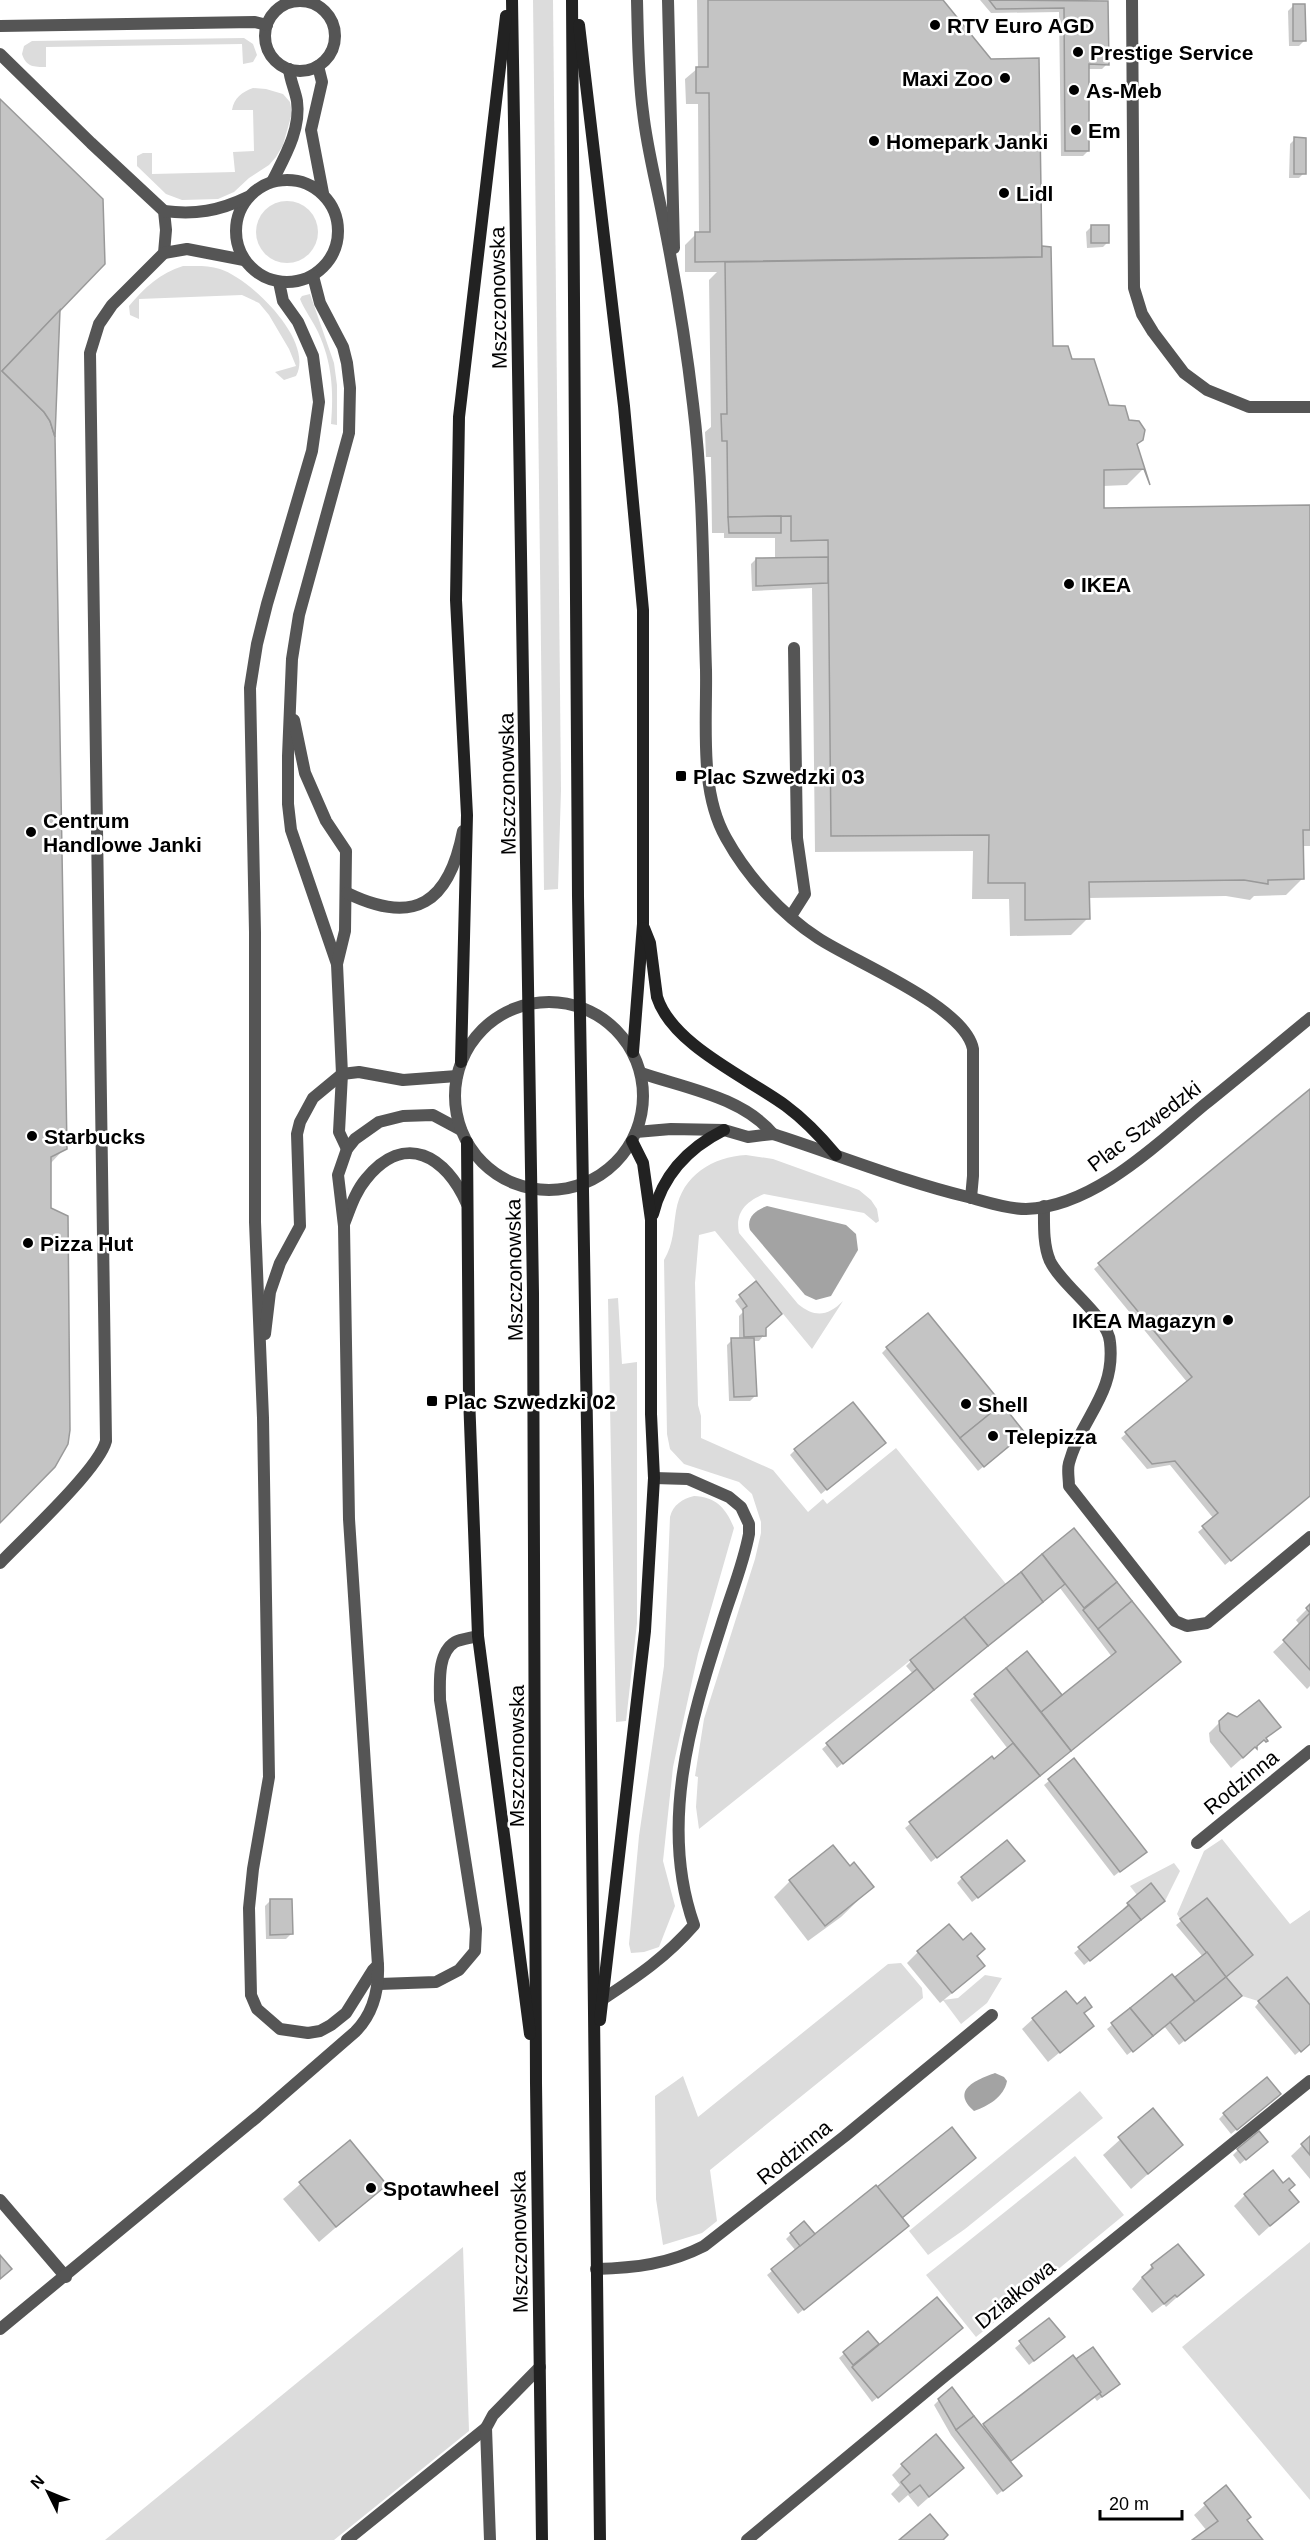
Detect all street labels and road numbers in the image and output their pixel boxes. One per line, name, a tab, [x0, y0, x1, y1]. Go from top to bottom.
street label: Mszczonowska	[485, 226, 511, 369]
street label: Mszczonowska	[494, 712, 520, 855]
street label: Plac Szwedzki	[1083, 1076, 1205, 1176]
street label: Mszczonowska	[501, 1198, 527, 1341]
street label: Mszczonowska	[505, 1684, 528, 1827]
street label: Rodzinna	[1199, 1745, 1283, 1819]
street label: Rodzinna	[752, 2115, 836, 2189]
street label: Mszczonowska	[506, 2170, 532, 2313]
street label: Działkowa	[971, 2255, 1060, 2333]

